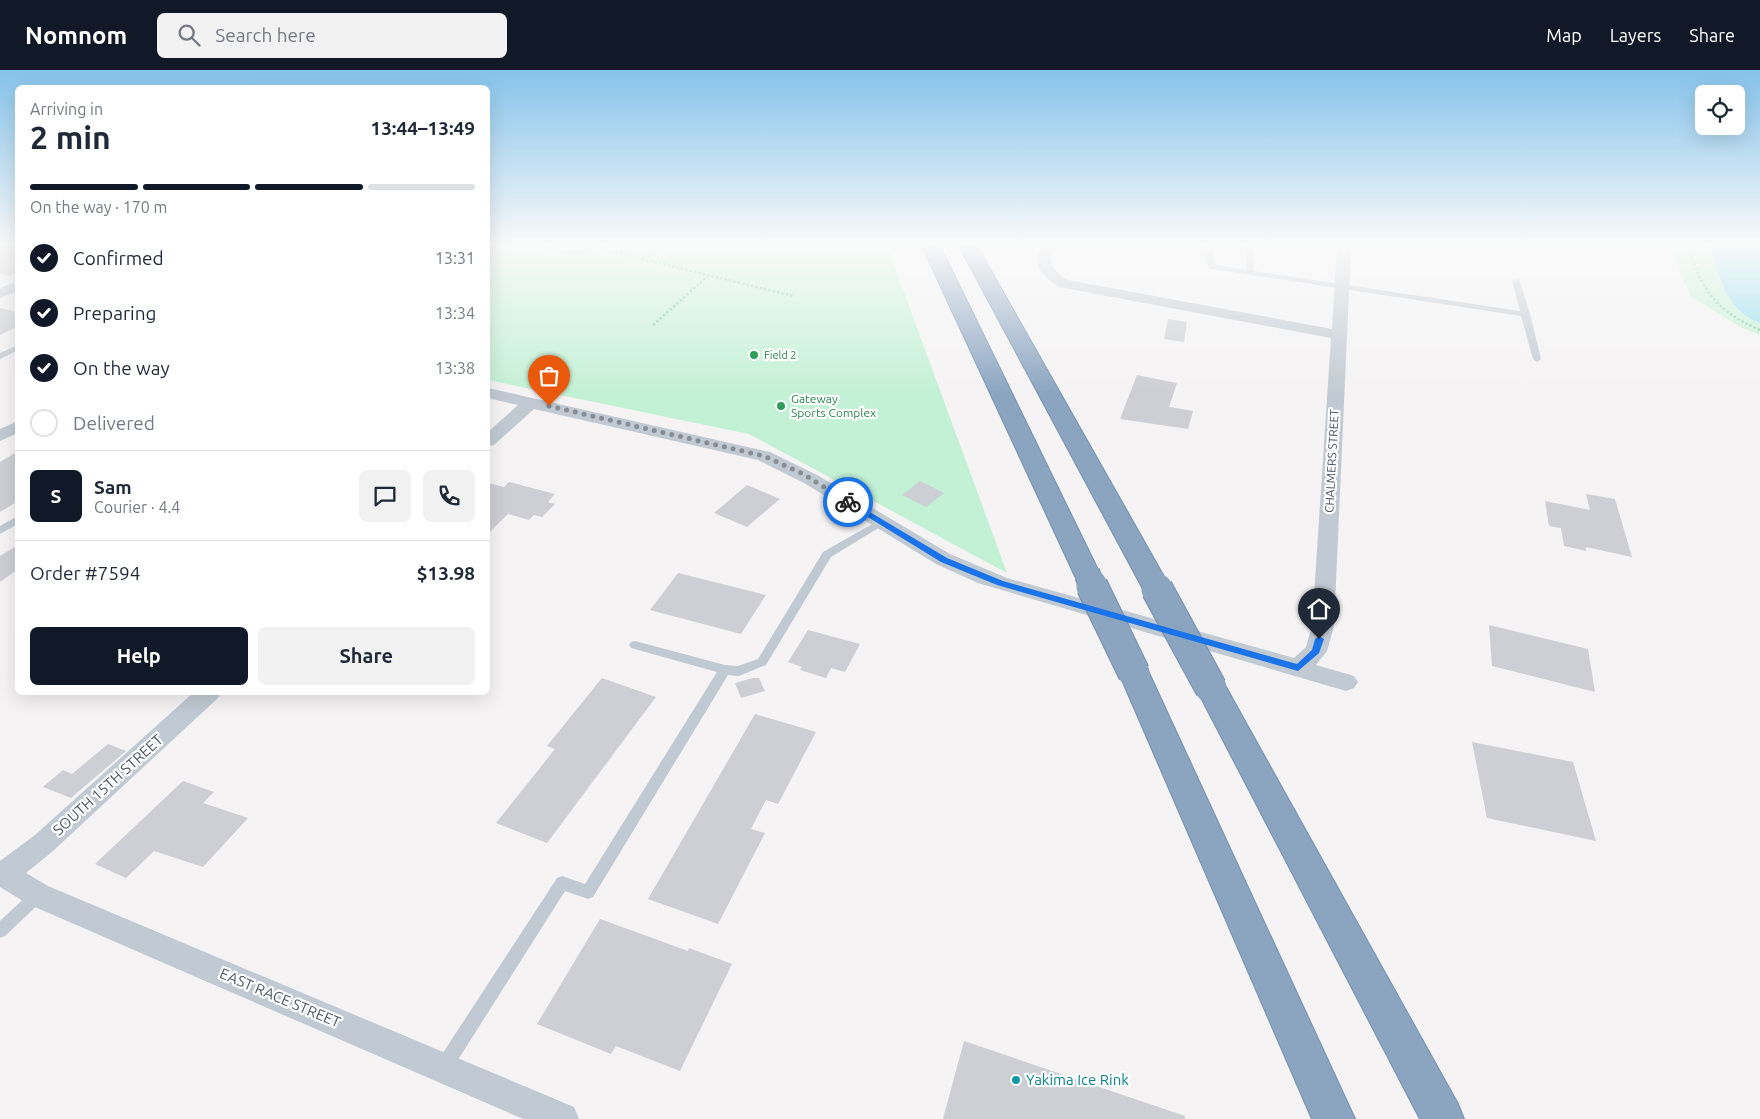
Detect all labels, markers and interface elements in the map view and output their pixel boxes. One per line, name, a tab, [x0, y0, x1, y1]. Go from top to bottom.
search box	[157, 13, 507, 58]
icon: search	[175, 21, 203, 49]
text: Nomnom	[25, 22, 127, 49]
text: Search here	[215, 24, 316, 46]
text: Map	[1546, 25, 1582, 45]
text: Layers	[1610, 25, 1661, 45]
text: Share	[1689, 25, 1735, 45]
map controls	[1695, 85, 1745, 135]
button: locate	[1695, 85, 1745, 135]
text: Arriving in	[30, 100, 103, 118]
text: 13:44–13:49	[370, 117, 475, 139]
text: 2 min	[30, 119, 111, 155]
text: On the way · 170 m	[30, 198, 167, 216]
icon: check	[30, 244, 58, 272]
text: Confirmed	[73, 247, 164, 269]
text: 13:31	[435, 249, 475, 267]
icon: check	[30, 299, 58, 327]
text: Preparing	[73, 302, 157, 324]
text: 13:34	[435, 304, 475, 322]
marker: Field 2	[748, 349, 760, 361]
place label: Field 2	[764, 349, 797, 361]
icon: check	[30, 354, 58, 382]
pin	[528, 355, 570, 406]
text: On the way	[73, 357, 170, 379]
text: 13:38	[435, 359, 475, 377]
icon: bag	[535, 362, 563, 390]
place label: Gateway Sports Complex	[791, 392, 876, 419]
marker: Gateway Sports Complex	[775, 400, 787, 412]
street label: CHALMERS STREET	[1322, 408, 1341, 513]
text: Delivered	[73, 412, 155, 434]
button: chat	[359, 470, 411, 522]
button: phone	[423, 470, 475, 522]
text: Sam	[94, 476, 132, 498]
courier	[823, 477, 873, 527]
text: S	[51, 485, 61, 507]
icon: bike	[834, 488, 862, 516]
text: Courier · 4.4	[94, 498, 180, 516]
text: Order #7594	[30, 562, 140, 584]
text: $13.98	[417, 562, 475, 584]
pin	[1298, 588, 1340, 639]
icon: home	[1305, 595, 1333, 623]
button: Help	[30, 627, 248, 685]
button: Share	[258, 627, 475, 685]
street label: SOUTH 15TH STREET	[49, 730, 167, 838]
street label: EAST RACE STREET	[217, 964, 344, 1031]
place label: Yakima Ice Rink	[1026, 1071, 1129, 1088]
marker: Yakima Ice Rink	[1010, 1074, 1022, 1086]

